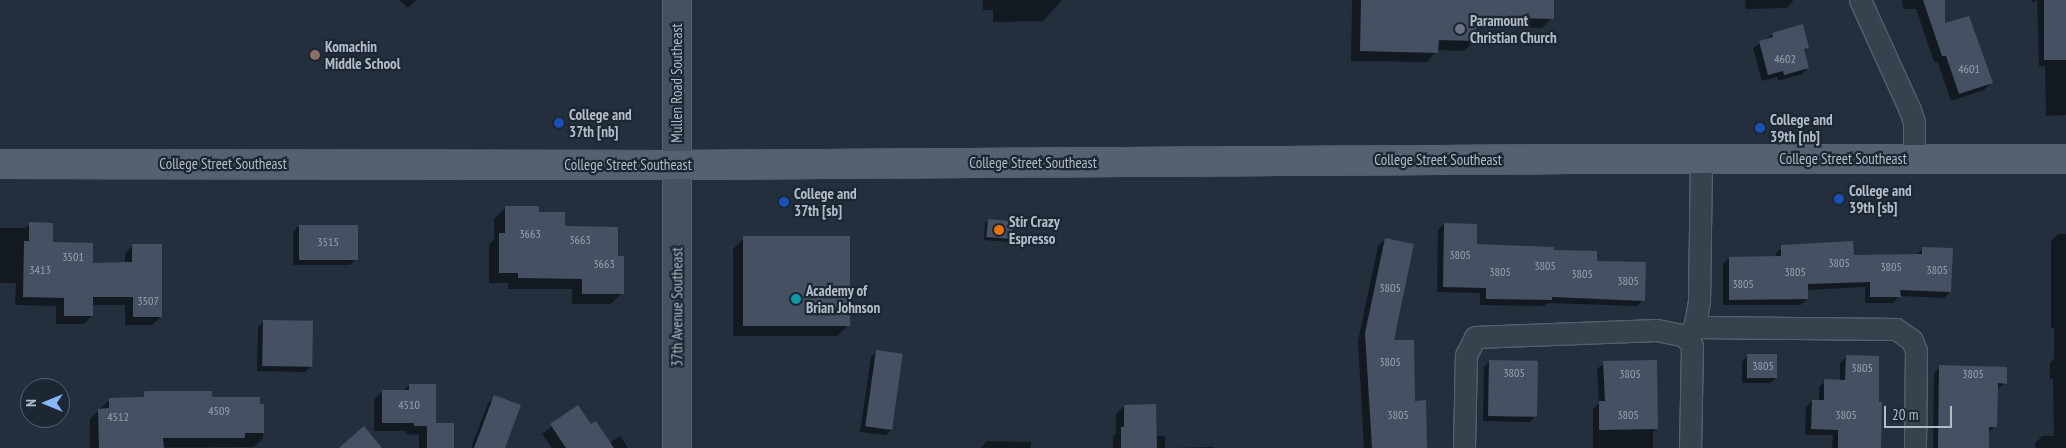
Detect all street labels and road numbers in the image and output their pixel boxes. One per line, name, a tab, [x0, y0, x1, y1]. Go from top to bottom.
street label: Mullen Road Southeast	[668, 23, 686, 143]
street label: College Street Southeast	[1779, 150, 1907, 168]
street label: College Street Southeast	[1374, 151, 1502, 169]
street label: College Street Southeast	[969, 154, 1097, 172]
street label: College Street Southeast	[159, 155, 287, 173]
street label: College Street Southeast	[564, 156, 692, 174]
street label: 37th Avenue Southeast	[668, 247, 686, 367]

